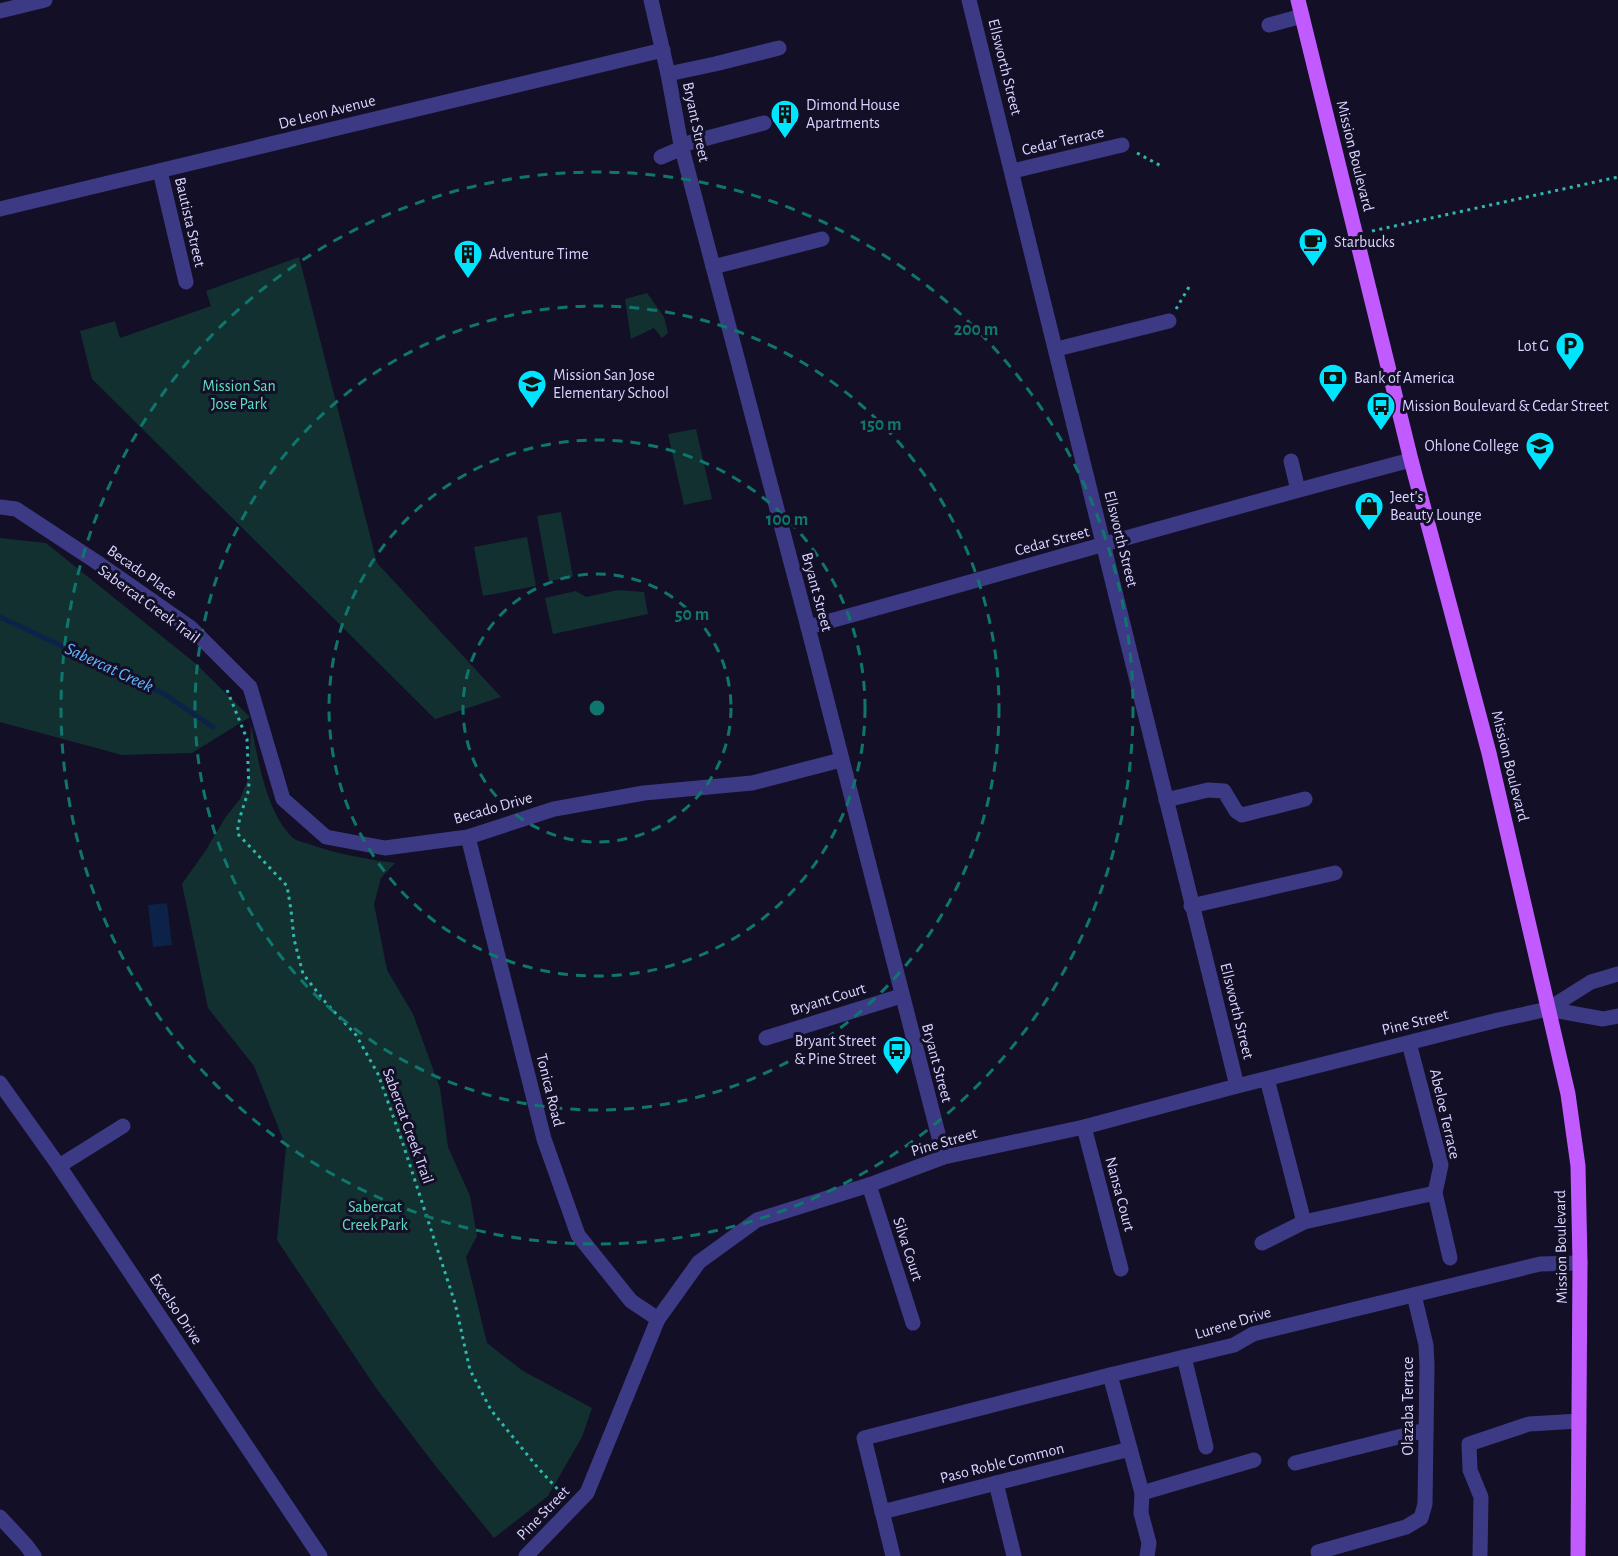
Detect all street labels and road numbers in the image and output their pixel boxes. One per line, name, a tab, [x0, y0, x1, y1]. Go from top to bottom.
street label: Ellsworth Street	[985, 17, 1025, 117]
street label: Bryant Street	[679, 81, 712, 164]
street label: De Leon Avenue	[277, 92, 377, 132]
street label: Mission Boulevard	[1333, 99, 1377, 213]
street label: Cedar Terrace	[1020, 124, 1106, 158]
street label: Bautista Street	[172, 175, 208, 269]
street label: Ellsworth Street	[1101, 489, 1141, 589]
street label: Cedar Street	[1013, 523, 1091, 559]
street label: Becado Place	[104, 542, 180, 602]
street label: Bryant Street	[798, 551, 835, 634]
street label: Sabercat Creek Trail	[95, 562, 203, 646]
street label: Mission Boulevard	[1488, 709, 1532, 823]
street label: Becado Drive	[452, 789, 534, 827]
street label: Ellsworth Street	[1217, 961, 1257, 1061]
street label: Bryant Court	[788, 980, 868, 1019]
street label: Pine Street	[1380, 1006, 1450, 1038]
street label: Bryant Street	[918, 1022, 955, 1105]
street label: Tonica Road	[533, 1052, 567, 1128]
street label: Sabercat Creek Trail	[380, 1066, 436, 1186]
street label: Abeloe Terrace	[1427, 1067, 1463, 1161]
street label: Pine Street	[909, 1125, 979, 1159]
street label: Nansa Court	[1102, 1155, 1138, 1233]
street label: Mission Boulevard	[1552, 1190, 1570, 1304]
street label: Silva Court	[890, 1215, 926, 1283]
street label: Excelso Drive	[147, 1271, 205, 1347]
street label: Lurene Drive	[1193, 1304, 1273, 1342]
street label: Olazaba Terrace	[1400, 1357, 1416, 1456]
street label: Paso Roble Common	[938, 1440, 1066, 1486]
street label: Pine Street	[514, 1483, 572, 1543]

